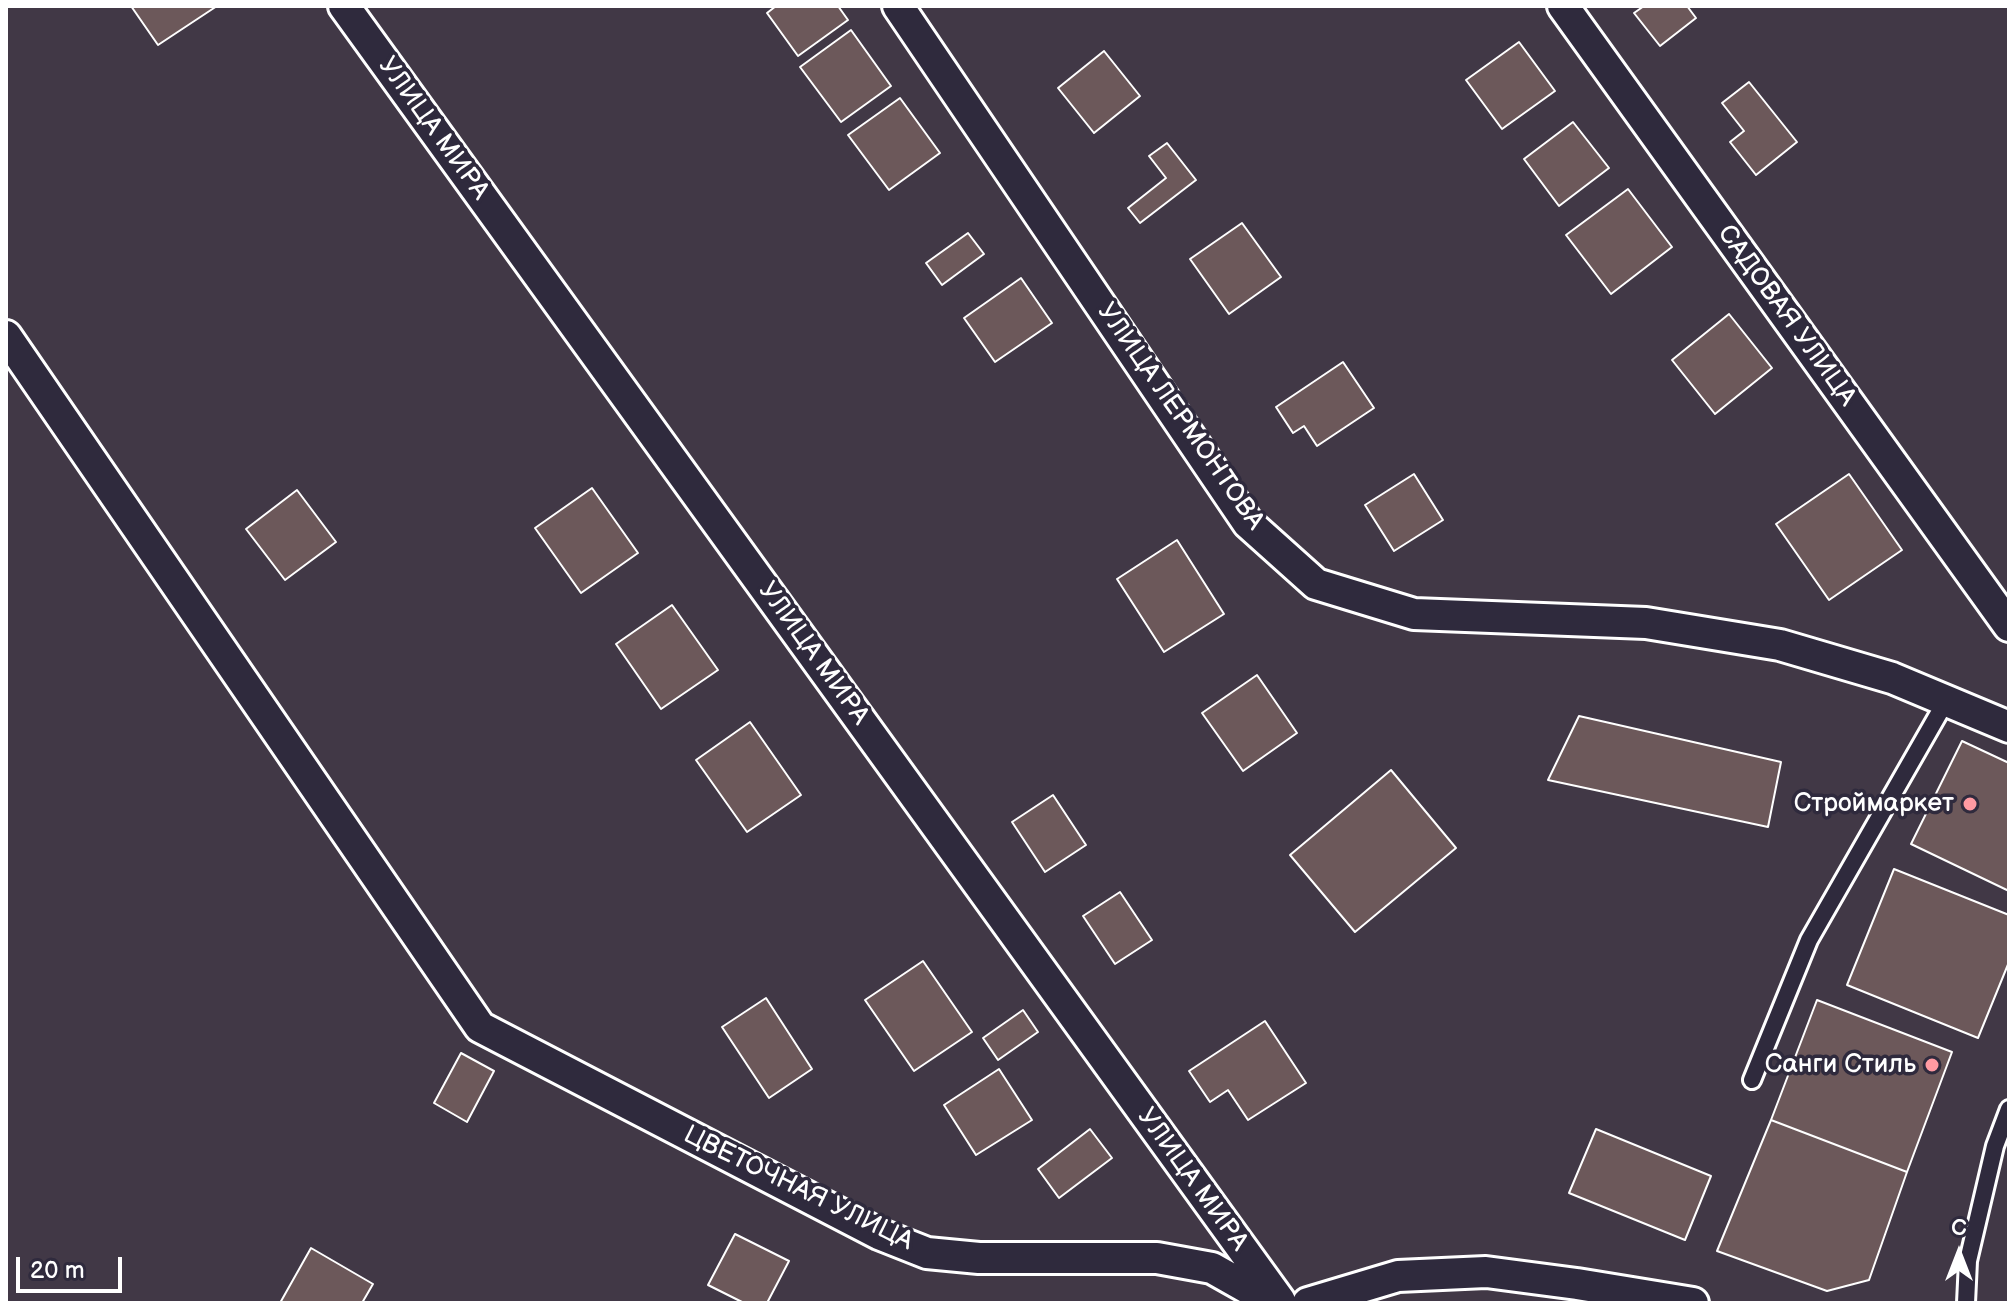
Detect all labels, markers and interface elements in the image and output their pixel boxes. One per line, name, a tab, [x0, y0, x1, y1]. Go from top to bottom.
street label: УЛИЦА МИРА	[371, 52, 495, 206]
street label: САДОВАЯ УЛИЦА	[1710, 219, 1862, 413]
street label: УЛИЦА ЛЕРМОНТОВА	[1090, 298, 1270, 536]
street label: УЛИЦА МИРА	[751, 577, 875, 731]
place label: Строймаркет	[1794, 788, 1954, 820]
marker: Строймаркет	[1961, 795, 1979, 813]
place label: Санги Стиль	[1765, 1049, 1916, 1081]
marker: Санги Стиль	[1923, 1056, 1941, 1074]
street label: УЛИЦА МИРА	[1130, 1103, 1254, 1257]
street label: ЦВЕТОЧНАЯ УЛИЦА	[678, 1120, 918, 1258]
north arrow	[1919, 1213, 1999, 1293]
text: С	[1951, 1215, 1967, 1242]
scale bar	[20, 1241, 126, 1291]
text: 20 m	[30, 1256, 85, 1285]

